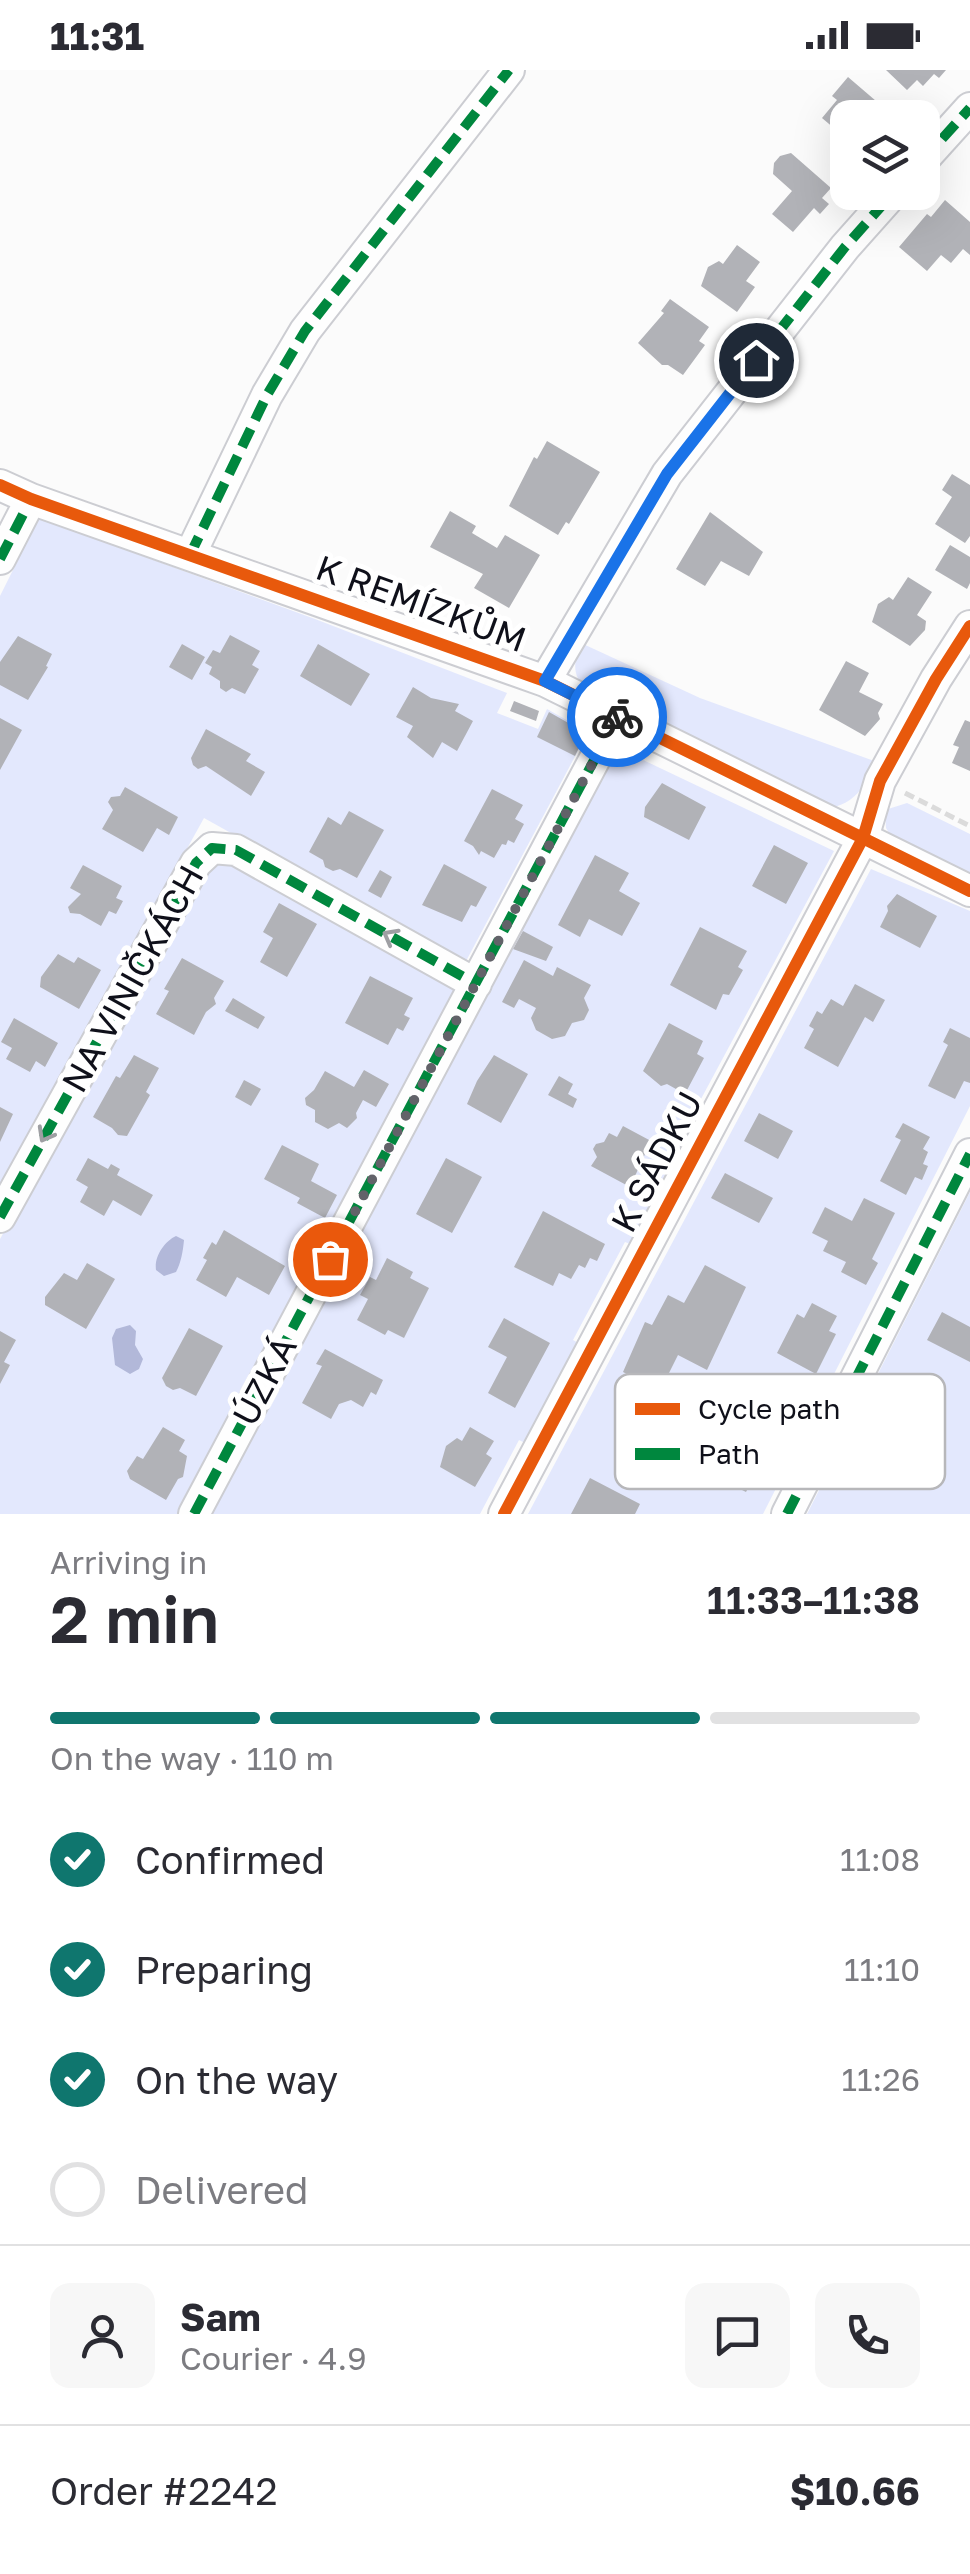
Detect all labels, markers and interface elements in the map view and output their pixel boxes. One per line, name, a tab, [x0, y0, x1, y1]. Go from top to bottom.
text: 11:31	[50, 13, 144, 58]
map controls	[830, 100, 940, 210]
button: layers	[830, 100, 940, 210]
pin	[714, 318, 799, 403]
icon: home	[729, 333, 784, 388]
street label: K REMÍZKŮM	[311, 546, 532, 660]
courier	[567, 667, 667, 767]
icon: bike	[590, 690, 645, 745]
street label: NA VINIČKÁCH	[53, 858, 212, 1099]
one-way arrow	[383, 929, 401, 948]
street label: K SÁDKU	[602, 1084, 710, 1239]
one-way arrow	[38, 1125, 58, 1143]
pin	[288, 1217, 373, 1302]
icon: bag	[303, 1232, 358, 1287]
street label: ÚZKÁ	[223, 1329, 305, 1432]
legend	[615, 1374, 945, 1489]
text: Cycle path	[698, 1392, 841, 1425]
text: Path	[698, 1437, 760, 1470]
text: Arriving in	[50, 1543, 207, 1581]
text: 11:33–11:38	[707, 1577, 920, 1622]
text: 2 min	[50, 1579, 219, 1657]
text: On the way · 110 m	[50, 1739, 334, 1777]
icon: check	[50, 1832, 105, 1887]
text: Confirmed	[135, 1837, 325, 1882]
text: 11:08	[840, 1840, 920, 1878]
icon: check	[50, 1942, 105, 1997]
text: Preparing	[135, 1947, 313, 1992]
text: 11:10	[844, 1950, 920, 1988]
icon: check	[50, 2052, 105, 2107]
text: On the way	[135, 2057, 338, 2102]
text: 11:26	[841, 2060, 920, 2098]
text: Delivered	[135, 2167, 308, 2212]
button: person	[50, 2283, 155, 2388]
button: chat	[685, 2283, 790, 2388]
button: phone	[815, 2283, 920, 2388]
text: Sam	[180, 2294, 261, 2339]
text: Courier · 4.9	[180, 2339, 367, 2377]
text: Order #2242	[50, 2468, 277, 2513]
text: $10.66	[790, 2468, 920, 2513]

